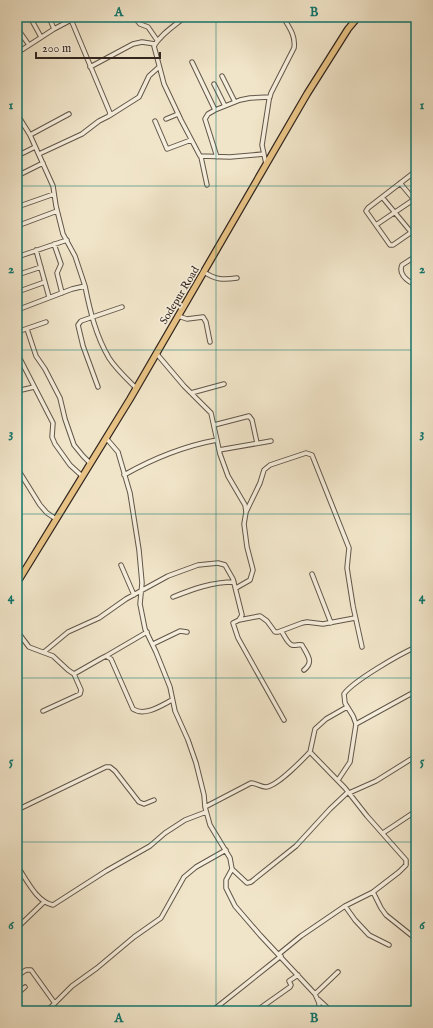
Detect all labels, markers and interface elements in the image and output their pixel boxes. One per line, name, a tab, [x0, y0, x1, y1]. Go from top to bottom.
text: A	[114, 4, 125, 21]
text: B	[310, 4, 319, 21]
scale bar	[36, 34, 160, 60]
text: 200 m	[42, 41, 71, 56]
text: 1	[9, 97, 14, 114]
text: 1	[420, 97, 425, 114]
text: 2	[8, 261, 14, 278]
text: 2	[419, 261, 425, 278]
street label: Sodepur Road	[157, 264, 203, 327]
text: 3	[9, 425, 14, 442]
text: 3	[420, 425, 425, 442]
text: 4	[8, 589, 15, 606]
text: 4	[419, 589, 426, 606]
text: 5	[9, 753, 14, 770]
text: 5	[420, 753, 425, 770]
text: 6	[8, 917, 14, 934]
text: 6	[419, 917, 425, 934]
text: A	[114, 1010, 125, 1027]
text: B	[310, 1010, 319, 1027]

